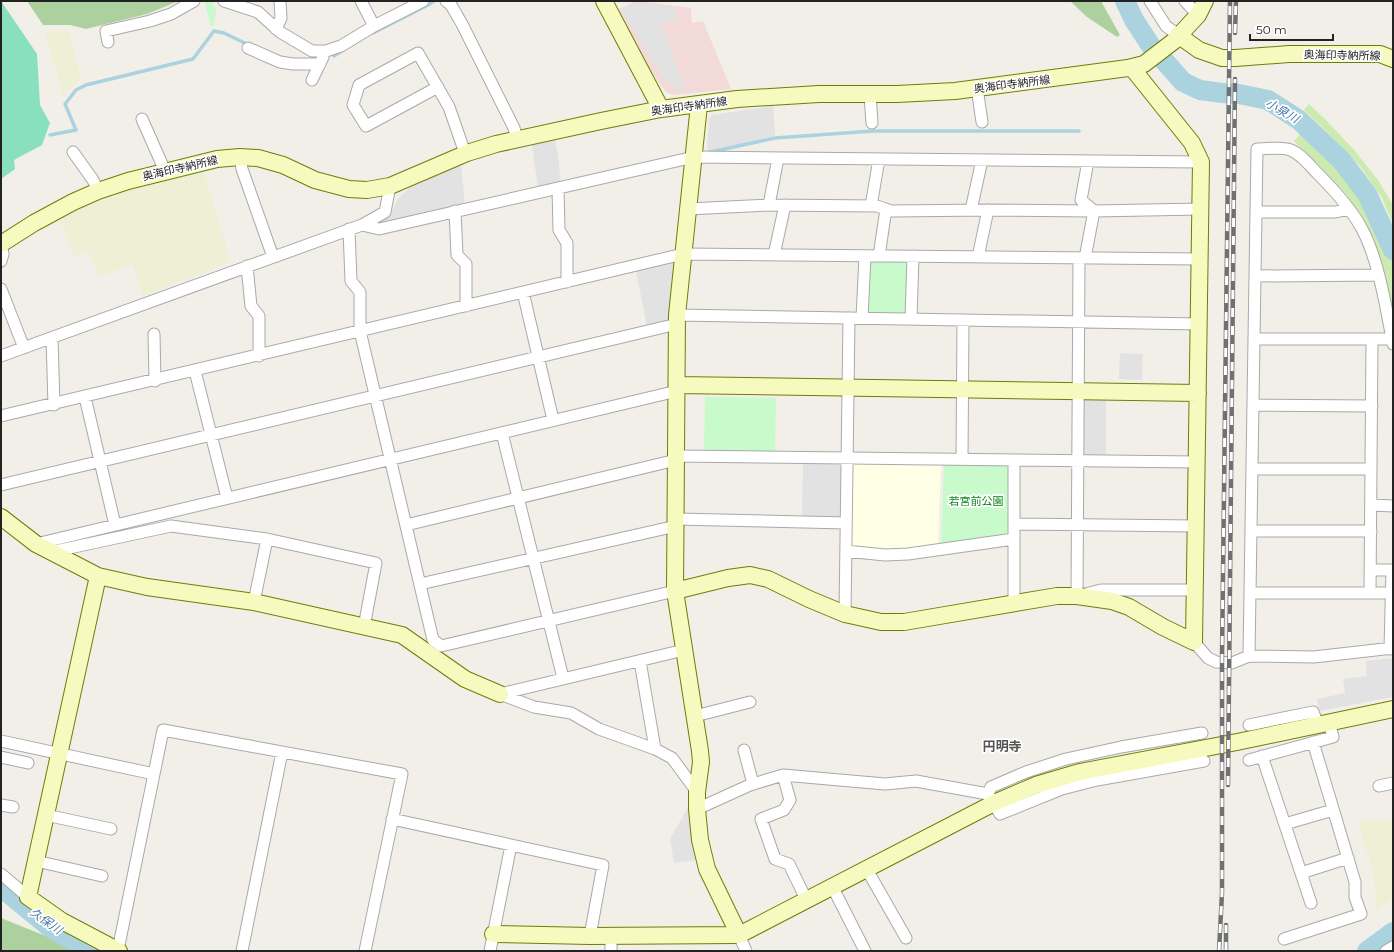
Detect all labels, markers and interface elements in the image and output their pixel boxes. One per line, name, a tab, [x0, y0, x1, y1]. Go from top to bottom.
scale bar	[1250, 16, 1333, 42]
text: 50 m	[1256, 22, 1287, 37]
street label: 奥海印寺納所線	[1303, 47, 1381, 63]
street label: 奥海印寺納所線	[973, 72, 1051, 96]
street label: 奥海印寺納所線	[650, 94, 728, 118]
water label: 小泉川	[1263, 95, 1303, 127]
street label: 奥海印寺納所線	[141, 153, 219, 183]
park label: 若宮前公園	[949, 494, 1004, 508]
district label: 円明寺	[982, 738, 1022, 754]
water label: 久保川	[27, 904, 67, 938]

